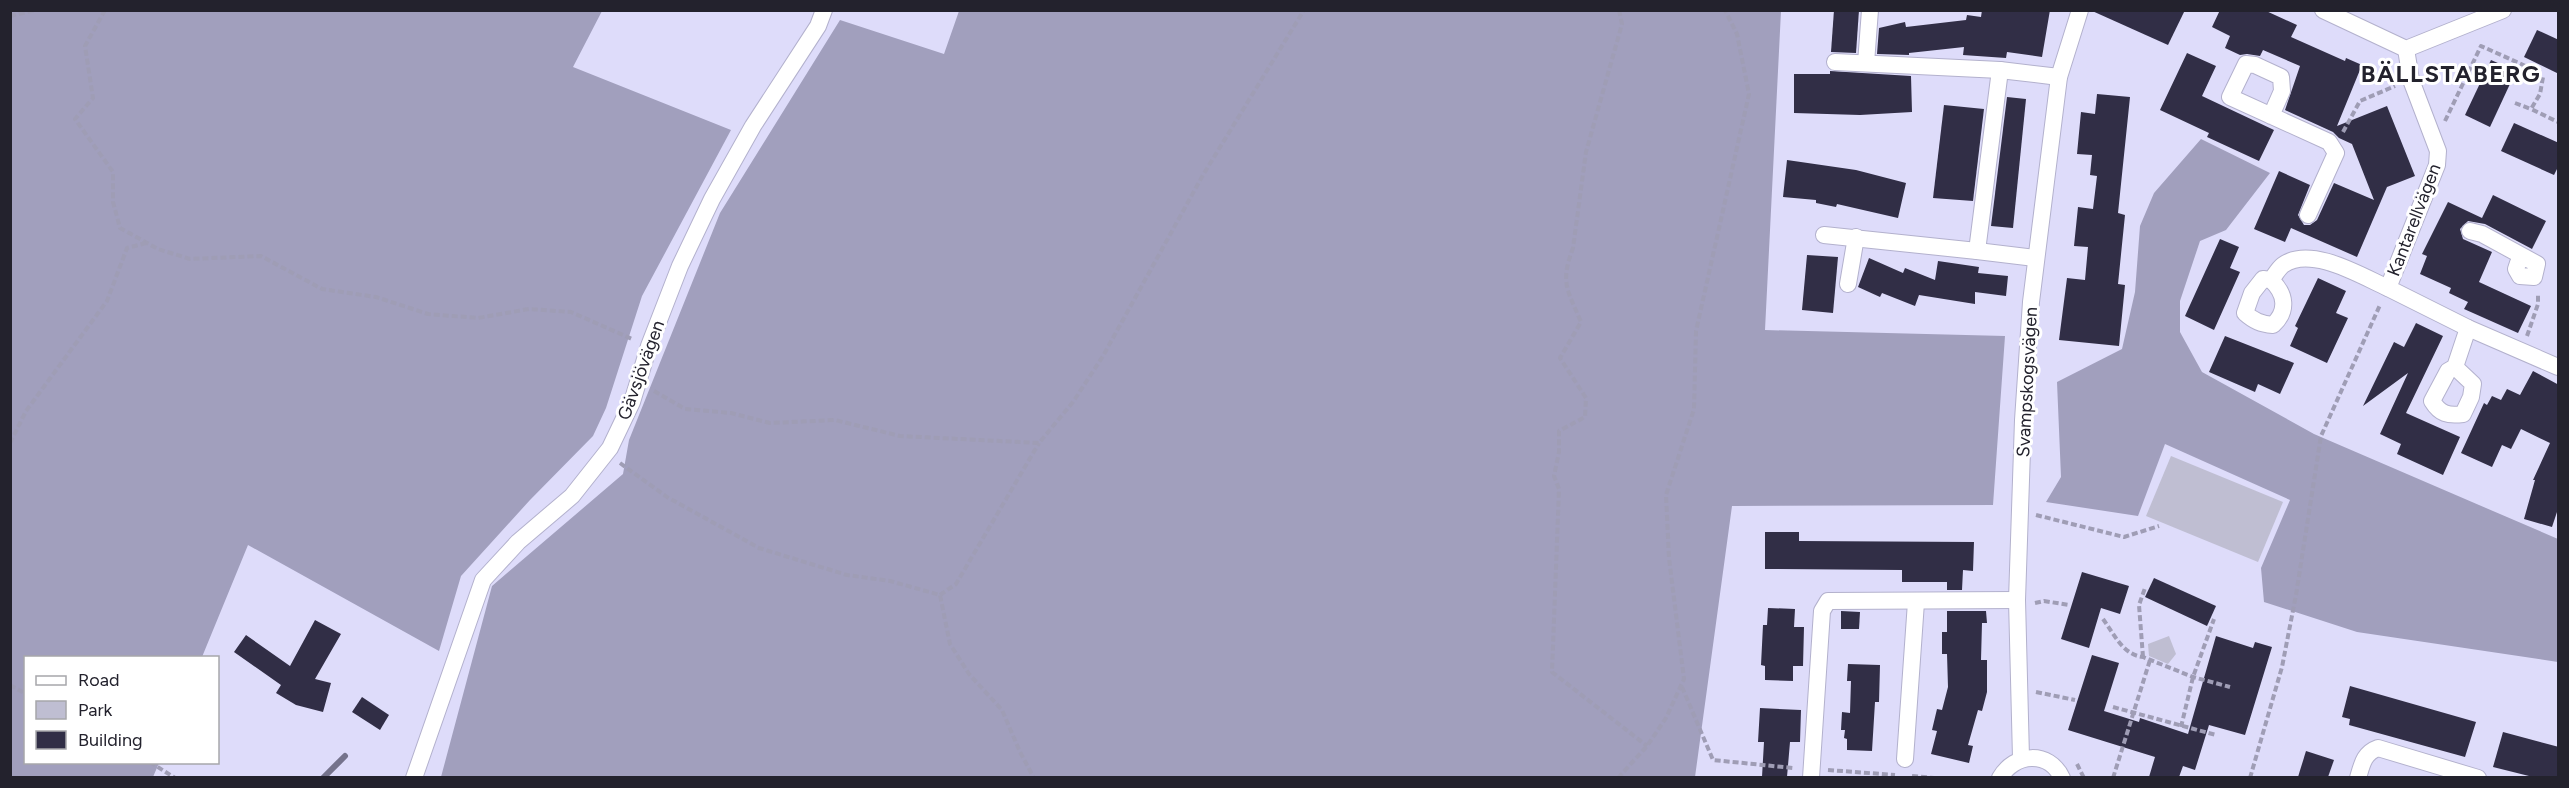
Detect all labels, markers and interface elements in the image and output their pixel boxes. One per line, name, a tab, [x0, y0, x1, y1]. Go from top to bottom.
district label: BÄLLSTABERG	[2361, 59, 2541, 88]
street label: Kantarellvägen	[2382, 161, 2446, 279]
street label: Svampskogsvägen	[2012, 306, 2042, 458]
street label: Gävsjövägen	[613, 317, 669, 423]
legend	[24, 656, 219, 764]
text: Road	[78, 669, 119, 691]
text: Park	[78, 699, 113, 721]
text: Building	[78, 729, 143, 751]

